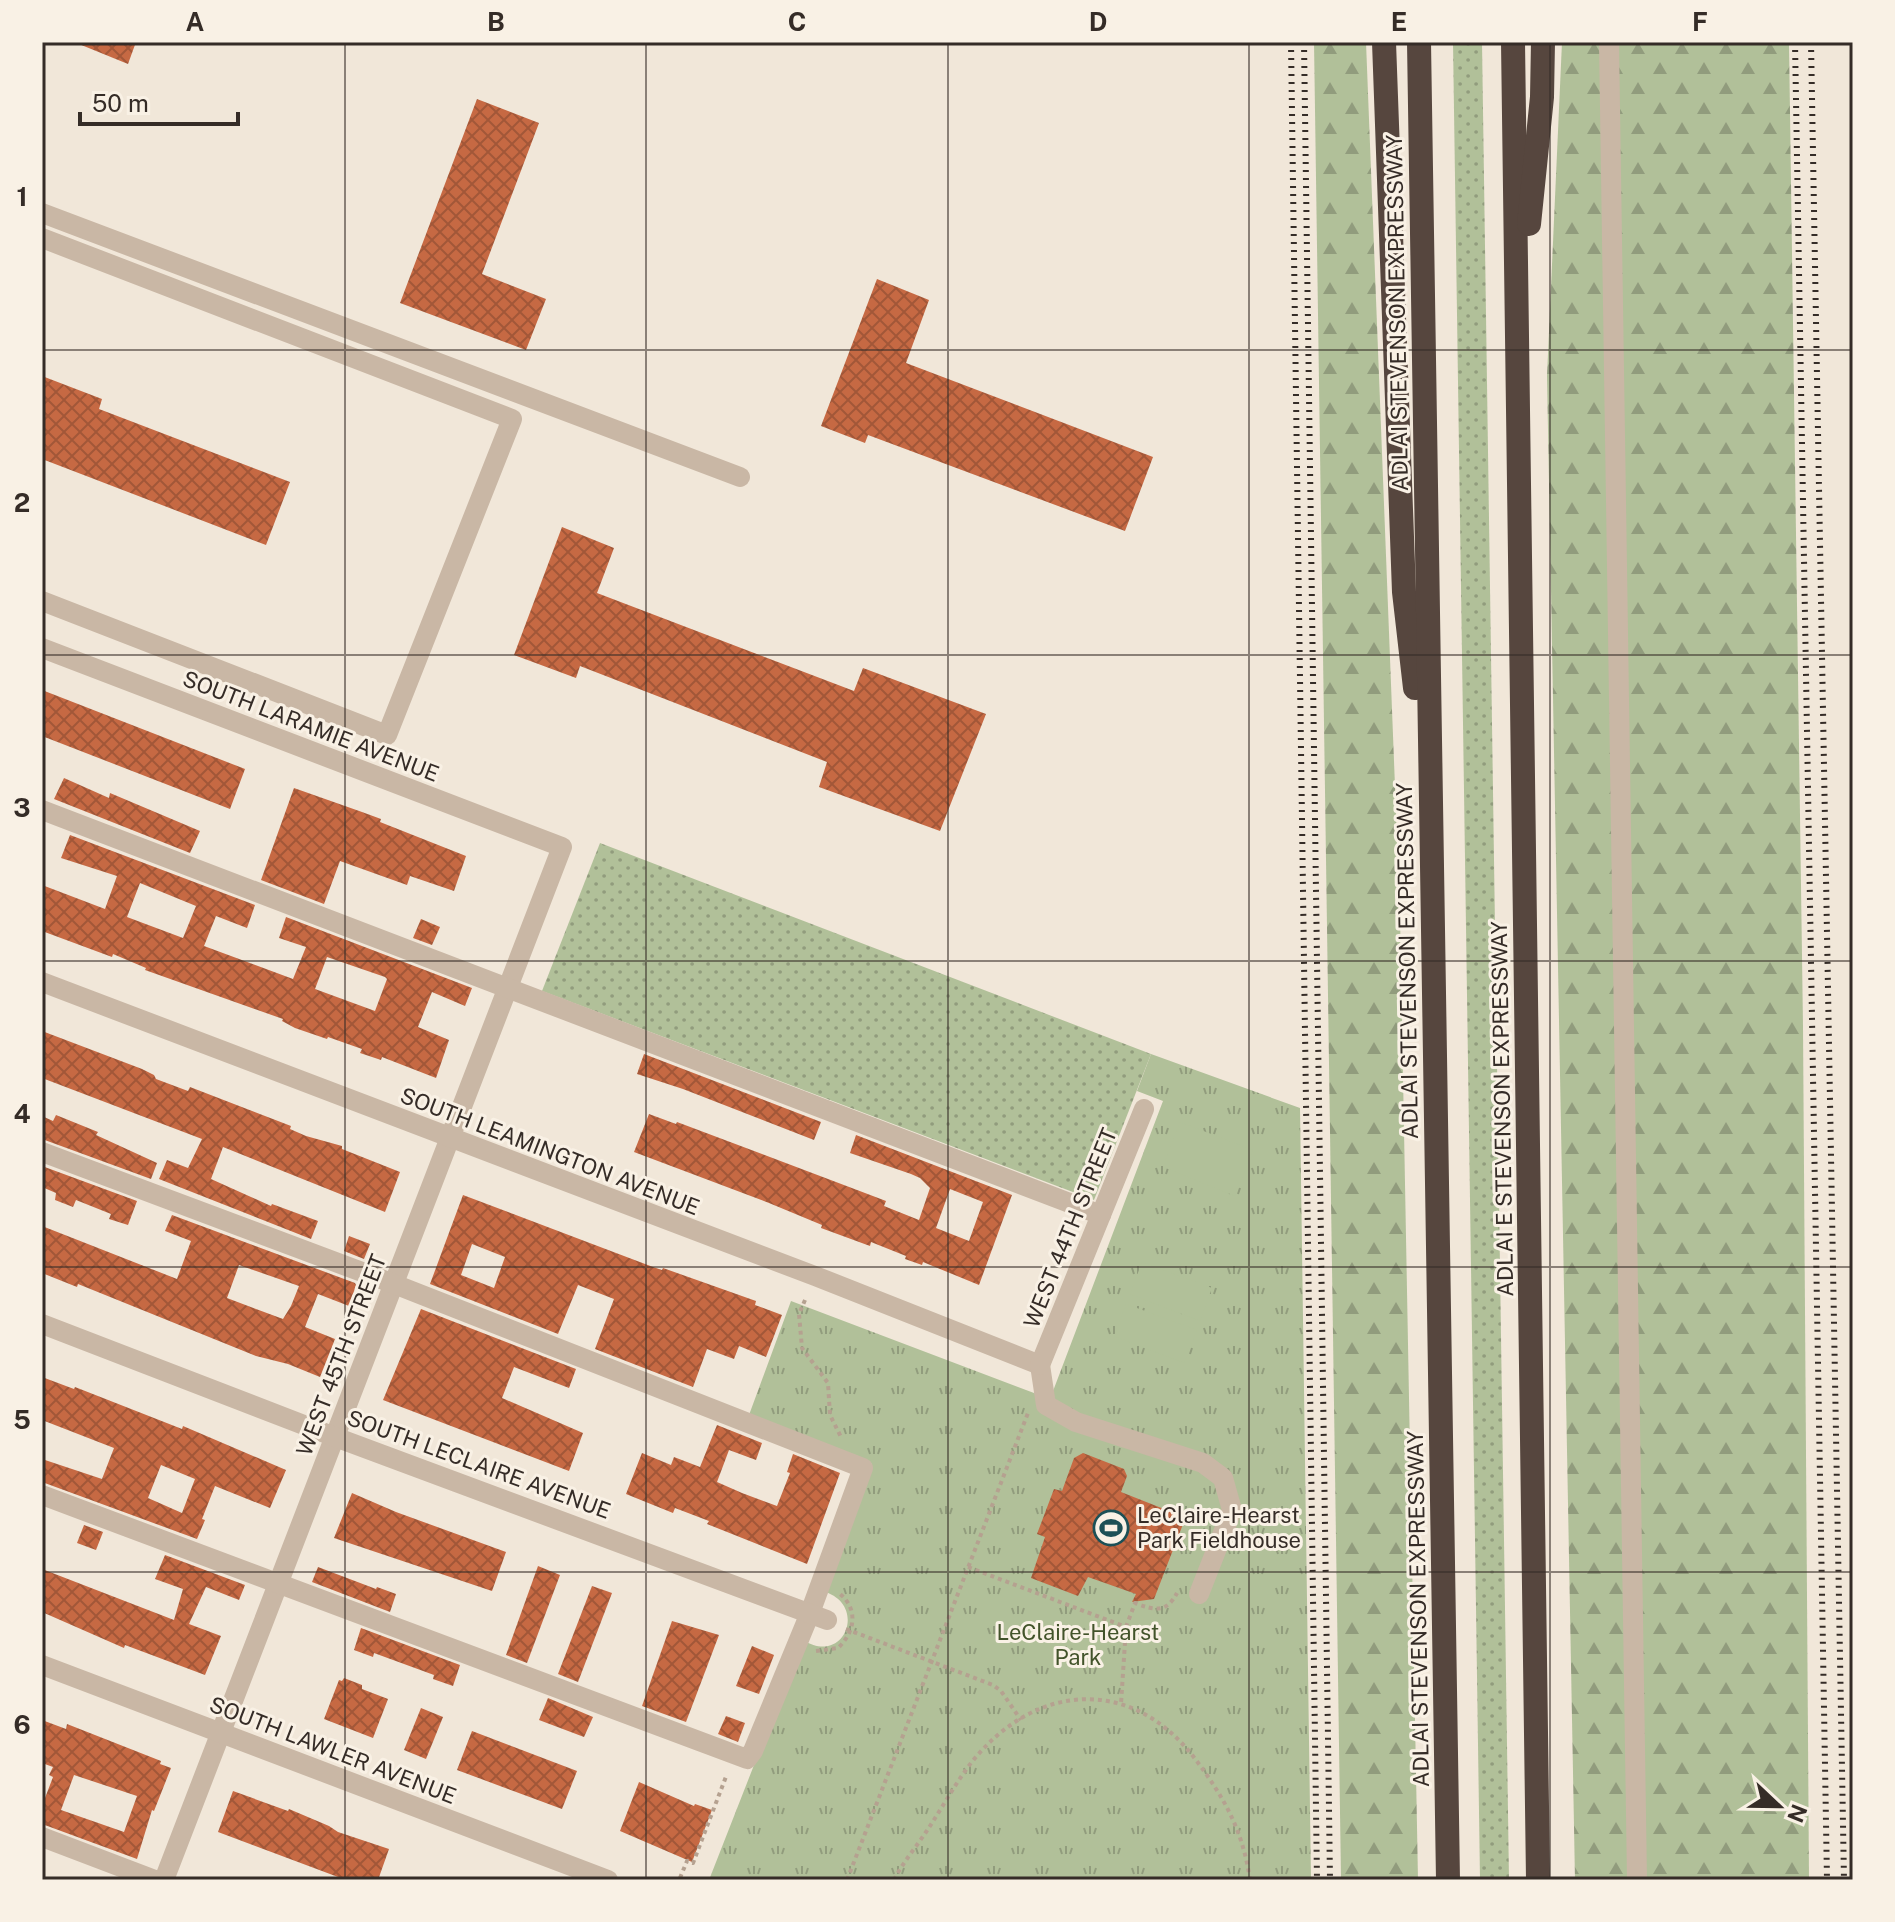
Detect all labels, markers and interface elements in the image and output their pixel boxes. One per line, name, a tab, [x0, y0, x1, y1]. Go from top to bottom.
text: A	[186, 6, 205, 37]
text: B	[487, 6, 505, 37]
text: C	[788, 6, 806, 37]
text: D	[1089, 6, 1107, 37]
text: E	[1391, 6, 1407, 37]
text: F	[1692, 6, 1708, 37]
scale bar	[80, 76, 238, 126]
text: 50 m	[92, 89, 149, 117]
street label: ADLAI STEVENSON EXPRESSWAY	[1381, 134, 1413, 492]
text: 1	[16, 181, 28, 212]
text: 2	[14, 487, 30, 518]
street label: SOUTH LARAMIE AVENUE	[179, 665, 443, 787]
street label: ADLAI STEVENSON EXPRESSWAY	[1391, 782, 1423, 1140]
text: 3	[13, 792, 31, 823]
street label: ADLAI E STEVENSON EXPRESSWAY	[1486, 920, 1518, 1297]
street label: SOUTH LEAMINGTON AVENUE	[397, 1082, 703, 1220]
text: 4	[13, 1098, 31, 1129]
street label: WEST 44TH STREET	[1018, 1124, 1122, 1332]
street label: WEST 45TH STREET	[291, 1251, 391, 1459]
text: 5	[13, 1404, 31, 1435]
street label: SOUTH LECLAIRE AVENUE	[344, 1404, 614, 1524]
street label: ADLAI STEVENSON EXPRESSWAY	[1402, 1430, 1434, 1788]
place label: LeClaire-Hearst Park Fieldhouse	[1137, 1502, 1301, 1553]
sports icon: LeClaire-Hearst Park Fieldhouse	[1092, 1509, 1130, 1547]
park label: LeClaire-Hearst Park	[997, 1619, 1159, 1670]
street label: SOUTH LAWLER AVENUE	[206, 1691, 460, 1809]
text: 6	[13, 1709, 31, 1740]
north arrow	[1739, 1766, 1819, 1846]
text: N	[1782, 1801, 1813, 1826]

